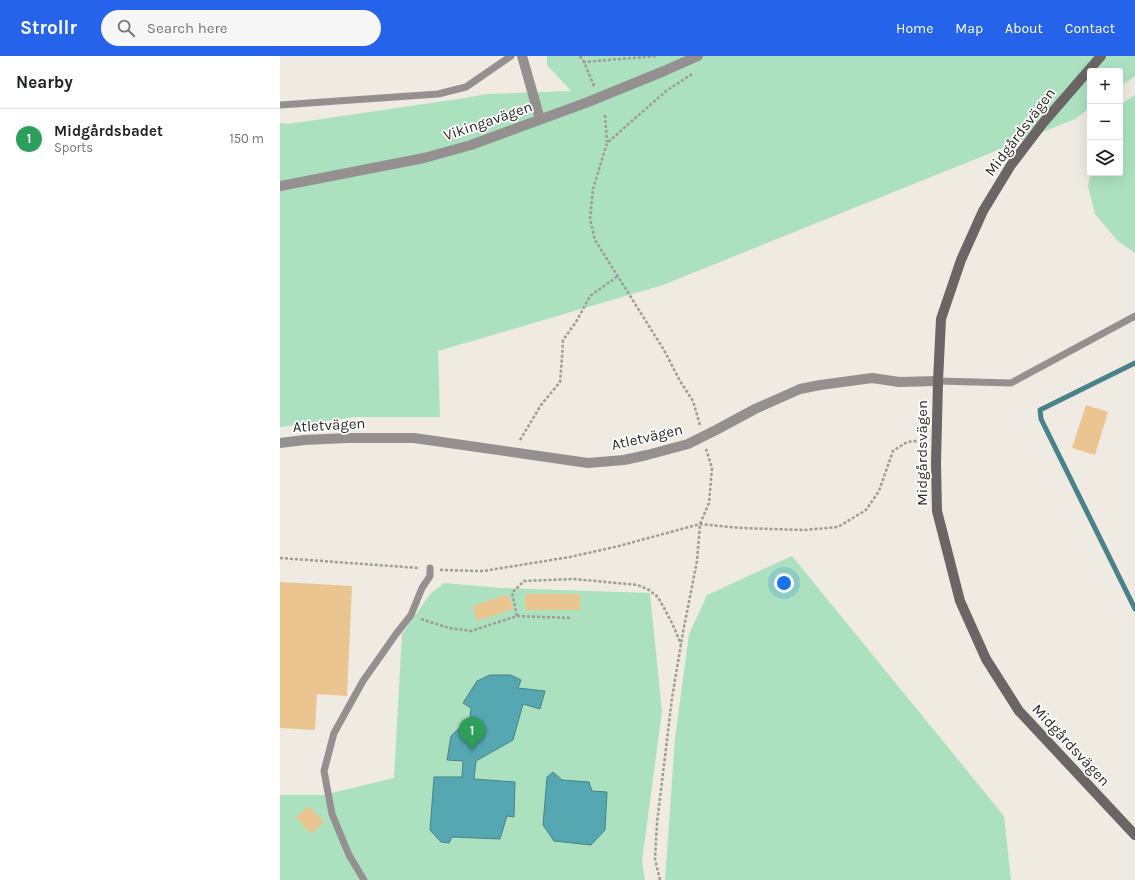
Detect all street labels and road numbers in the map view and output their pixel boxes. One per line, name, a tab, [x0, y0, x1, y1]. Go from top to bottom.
street label: Midgårdsvägen	[981, 84, 1059, 180]
street label: Vikingavägen	[441, 97, 535, 145]
street label: Midgårdsvägen	[913, 400, 931, 506]
street label: Atletvägen	[292, 414, 366, 436]
street label: Atletvägen	[609, 420, 685, 454]
street label: Midgårdsvägen	[1028, 700, 1114, 790]

